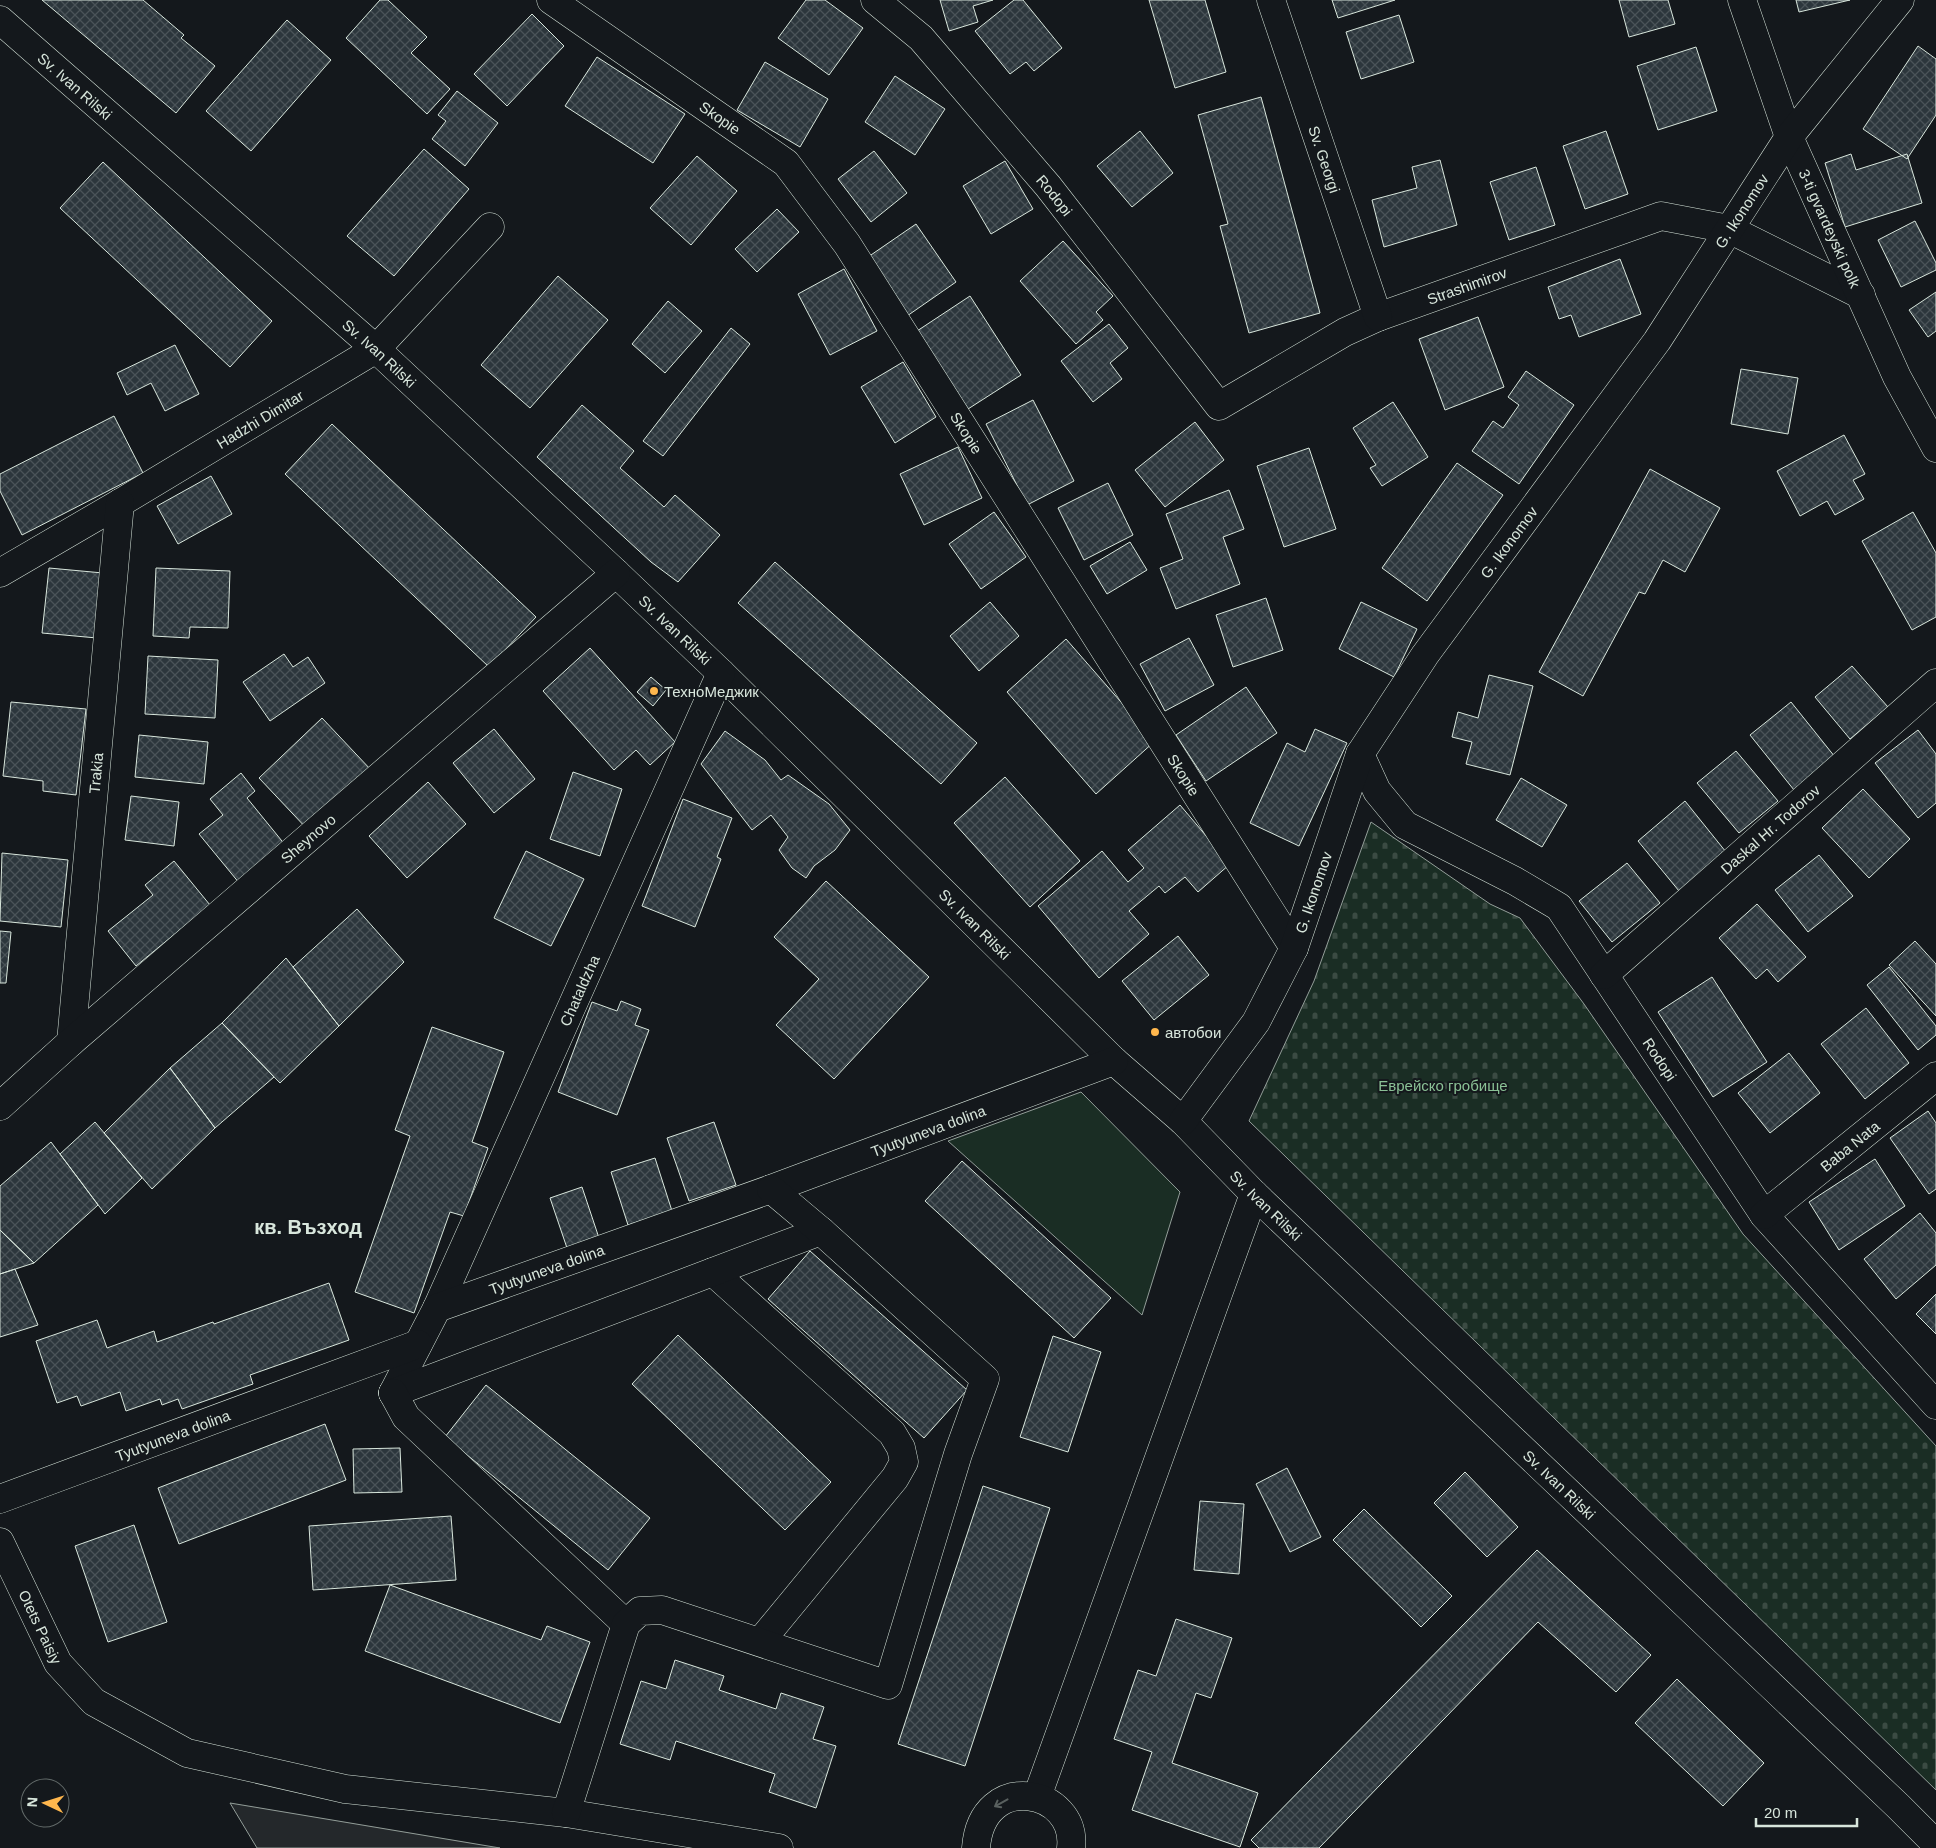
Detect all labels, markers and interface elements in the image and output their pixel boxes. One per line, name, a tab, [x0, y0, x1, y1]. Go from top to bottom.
street label: Sv. Ivan Rilski	[35, 49, 116, 123]
street label: Skopie	[697, 97, 744, 137]
street label: Sv. Georgi	[1306, 123, 1344, 195]
street label: 3-ti gvardeyski polk	[1796, 166, 1864, 291]
street label: G. Ikonomov	[1711, 170, 1772, 251]
street label: Rodopi	[1033, 171, 1076, 219]
street label: Strashimirov	[1425, 263, 1509, 307]
street label: Sv. Ivan Rilski	[339, 315, 420, 391]
street label: Hadzhi Dimitar	[213, 386, 306, 452]
street label: Skopie	[947, 409, 986, 457]
street label: G. Ikonomov	[1476, 502, 1541, 581]
street label: Sv. Ivan Rilski	[636, 591, 715, 668]
place label: ТехноМеджик	[664, 683, 759, 700]
marker: ТехноМеджик	[648, 685, 660, 697]
street label: Trakia	[85, 751, 106, 794]
street label: Skopie	[1164, 751, 1203, 799]
street label: Daskal Hr. Todorov	[1717, 781, 1823, 877]
street label: Sheynovo	[277, 810, 339, 866]
street label: G. Ikonomov	[1291, 849, 1335, 935]
street label: Sv. Ivan Rilski	[936, 885, 1014, 963]
street label: Chataldzha	[556, 952, 603, 1028]
place label: автобои	[1165, 1024, 1221, 1041]
marker: автобои	[1149, 1026, 1161, 1038]
street label: Rodopi	[1640, 1035, 1680, 1084]
park label: Еврейско гробище	[1378, 1077, 1508, 1094]
street label: Tyutyuneva dolina	[868, 1101, 988, 1159]
street label: Baba Nata	[1817, 1117, 1883, 1175]
street label: Sv. Ivan Rilski	[1227, 1167, 1306, 1244]
district label: кв. Възход	[254, 1216, 362, 1238]
street label: Tyutyuneva dolina	[487, 1240, 607, 1297]
street label: Tyutyuneva dolina	[113, 1406, 233, 1464]
street label: Sv. Ivan Rilski	[1520, 1446, 1599, 1523]
street label: Otets Paisiy	[16, 1587, 66, 1667]
north arrow	[20, 1778, 70, 1828]
text: N	[24, 1796, 40, 1808]
scale bar	[1756, 1796, 1857, 1828]
one-way arrow	[994, 1798, 1008, 1808]
text: 20 m	[1764, 1804, 1797, 1821]

